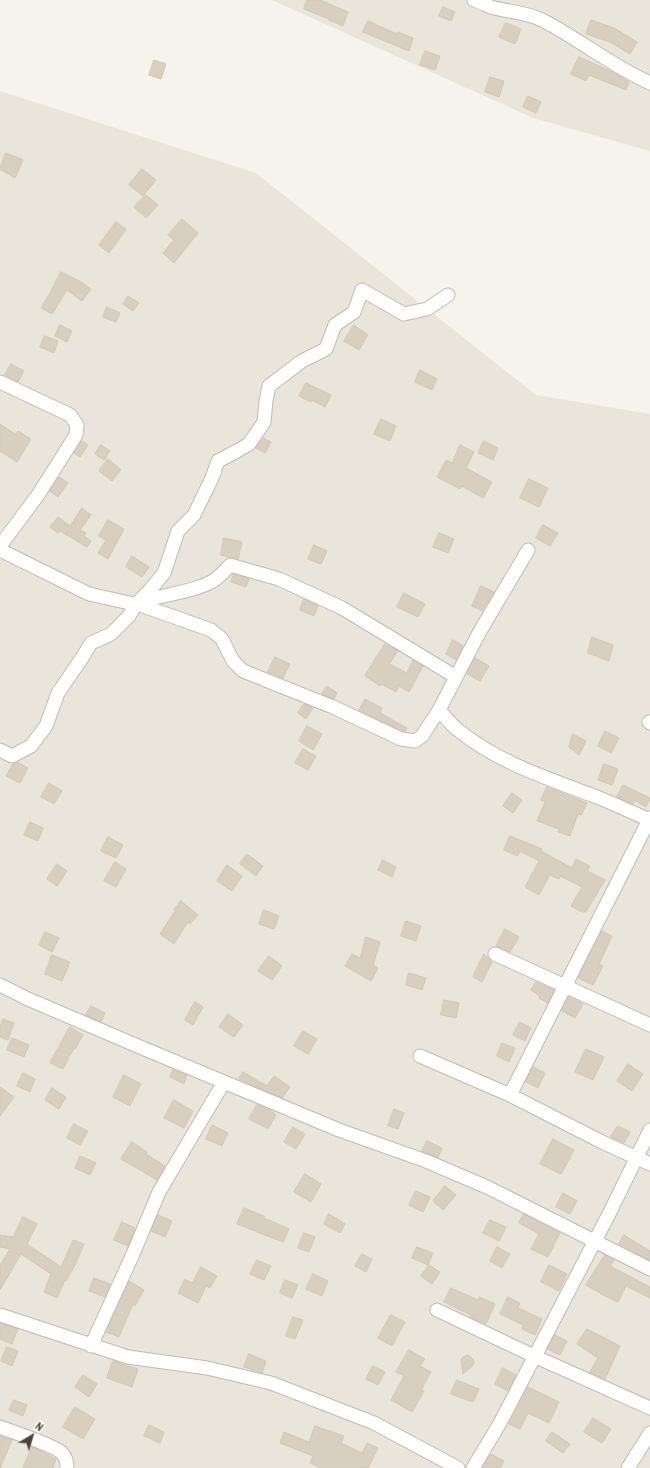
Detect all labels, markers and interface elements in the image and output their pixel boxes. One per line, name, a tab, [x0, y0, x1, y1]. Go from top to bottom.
north arrow	[12, 1416, 52, 1456]
text: N	[33, 1419, 46, 1434]

